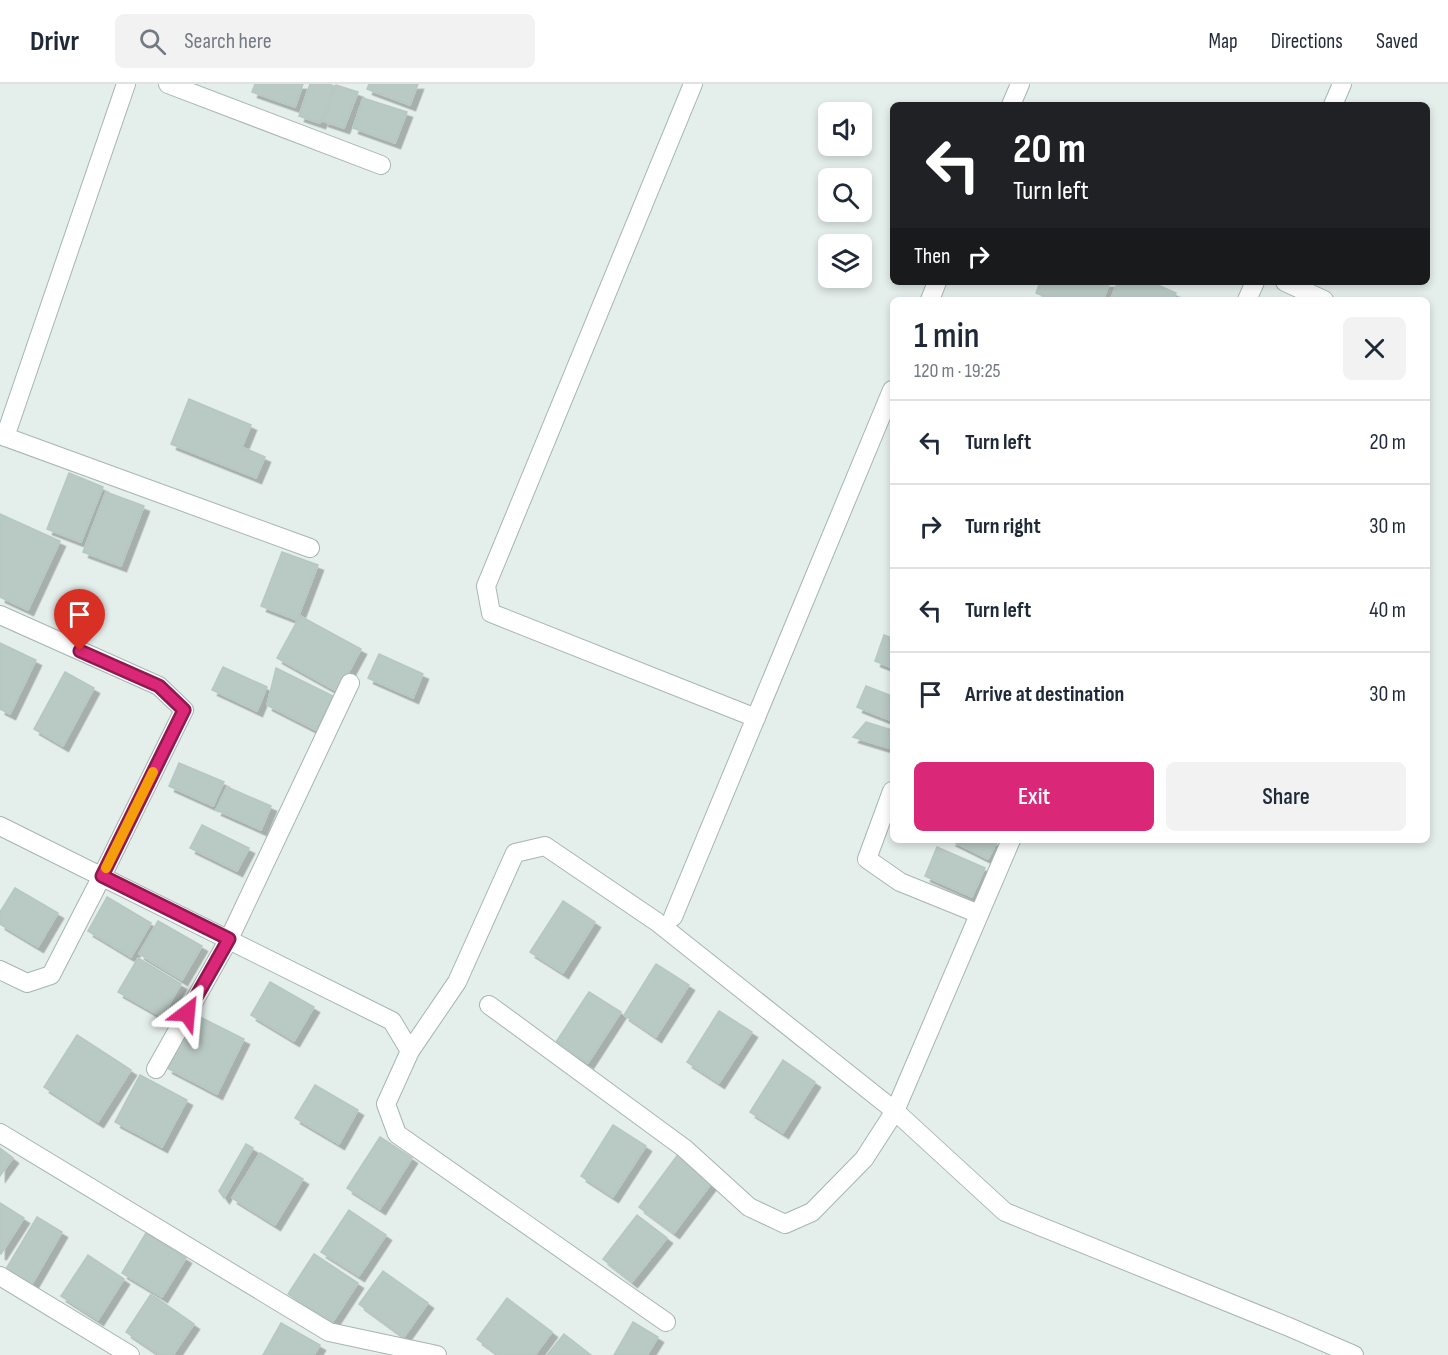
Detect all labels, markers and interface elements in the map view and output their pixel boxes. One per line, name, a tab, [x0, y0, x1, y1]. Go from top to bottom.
search box	[115, 14, 535, 68]
text: Drivr	[30, 25, 79, 58]
icon: search	[136, 25, 169, 58]
text: Search here	[184, 28, 272, 55]
text: Map	[1208, 29, 1238, 54]
text: Directions	[1271, 29, 1343, 54]
text: Saved	[1376, 29, 1418, 54]
map controls	[818, 102, 872, 288]
button: sound	[818, 102, 872, 156]
text: 20 m	[1013, 124, 1086, 175]
icon: left	[914, 126, 992, 204]
button: search	[818, 168, 872, 222]
text: Turn left	[1013, 175, 1089, 207]
button: layers	[818, 234, 872, 288]
icon: right	[962, 240, 995, 273]
text: Then	[914, 243, 950, 270]
text: 1 min	[914, 315, 979, 358]
button: close	[1343, 317, 1406, 380]
text: 120 m · 19:25	[914, 359, 1001, 383]
icon: left	[914, 426, 947, 459]
text: Turn left	[965, 429, 1031, 456]
text: 20 m	[1370, 429, 1406, 456]
icon: right	[914, 510, 947, 543]
text: Turn right	[965, 513, 1041, 540]
text: 30 m	[1369, 513, 1406, 540]
pin	[54, 589, 105, 651]
icon: left	[914, 594, 947, 627]
text: Turn left	[965, 597, 1031, 624]
text: 40 m	[1369, 597, 1406, 624]
icon: arrive	[63, 598, 96, 631]
icon: arrive	[914, 678, 947, 711]
text: Arrive at destination	[965, 681, 1124, 708]
text: 30 m	[1369, 681, 1406, 708]
button: Exit	[914, 762, 1154, 831]
button: Share	[1166, 762, 1406, 831]
position arrow	[155, 981, 219, 1045]

